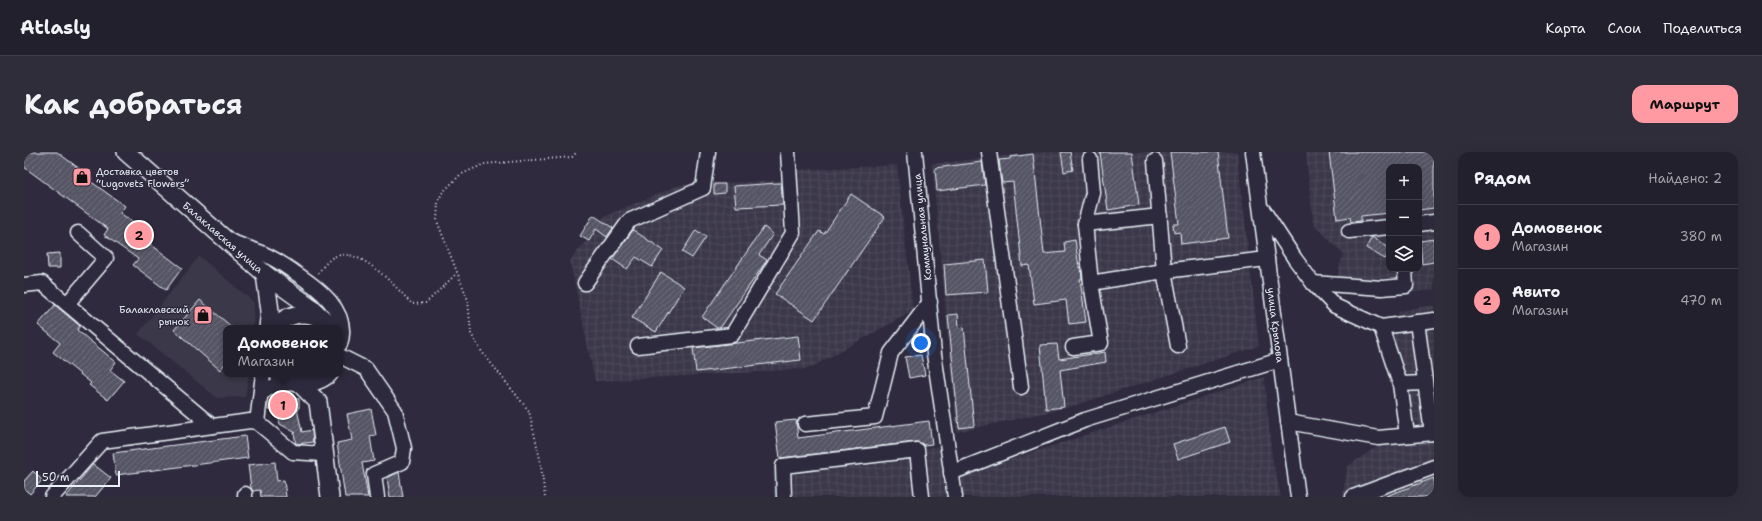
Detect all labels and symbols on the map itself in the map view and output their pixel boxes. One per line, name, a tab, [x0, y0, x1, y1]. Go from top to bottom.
place label: Доставка цветов “Lugovets Flowers”	[96, 165, 189, 190]
shop icon: Доставка цветов “Lugovets Flowers”	[71, 166, 93, 188]
street label: Коммунальная улица	[910, 172, 935, 281]
street label: Балаклавская улица	[180, 199, 266, 276]
pin: 2	[126, 220, 152, 250]
street label: улица Крылова	[1264, 287, 1287, 364]
place label: Балаклавский рынок	[119, 303, 190, 328]
shop icon: Балаклавский рынок	[192, 304, 214, 326]
your location	[911, 333, 931, 353]
pin: 1	[270, 390, 296, 420]
scale bar	[36, 469, 120, 488]

